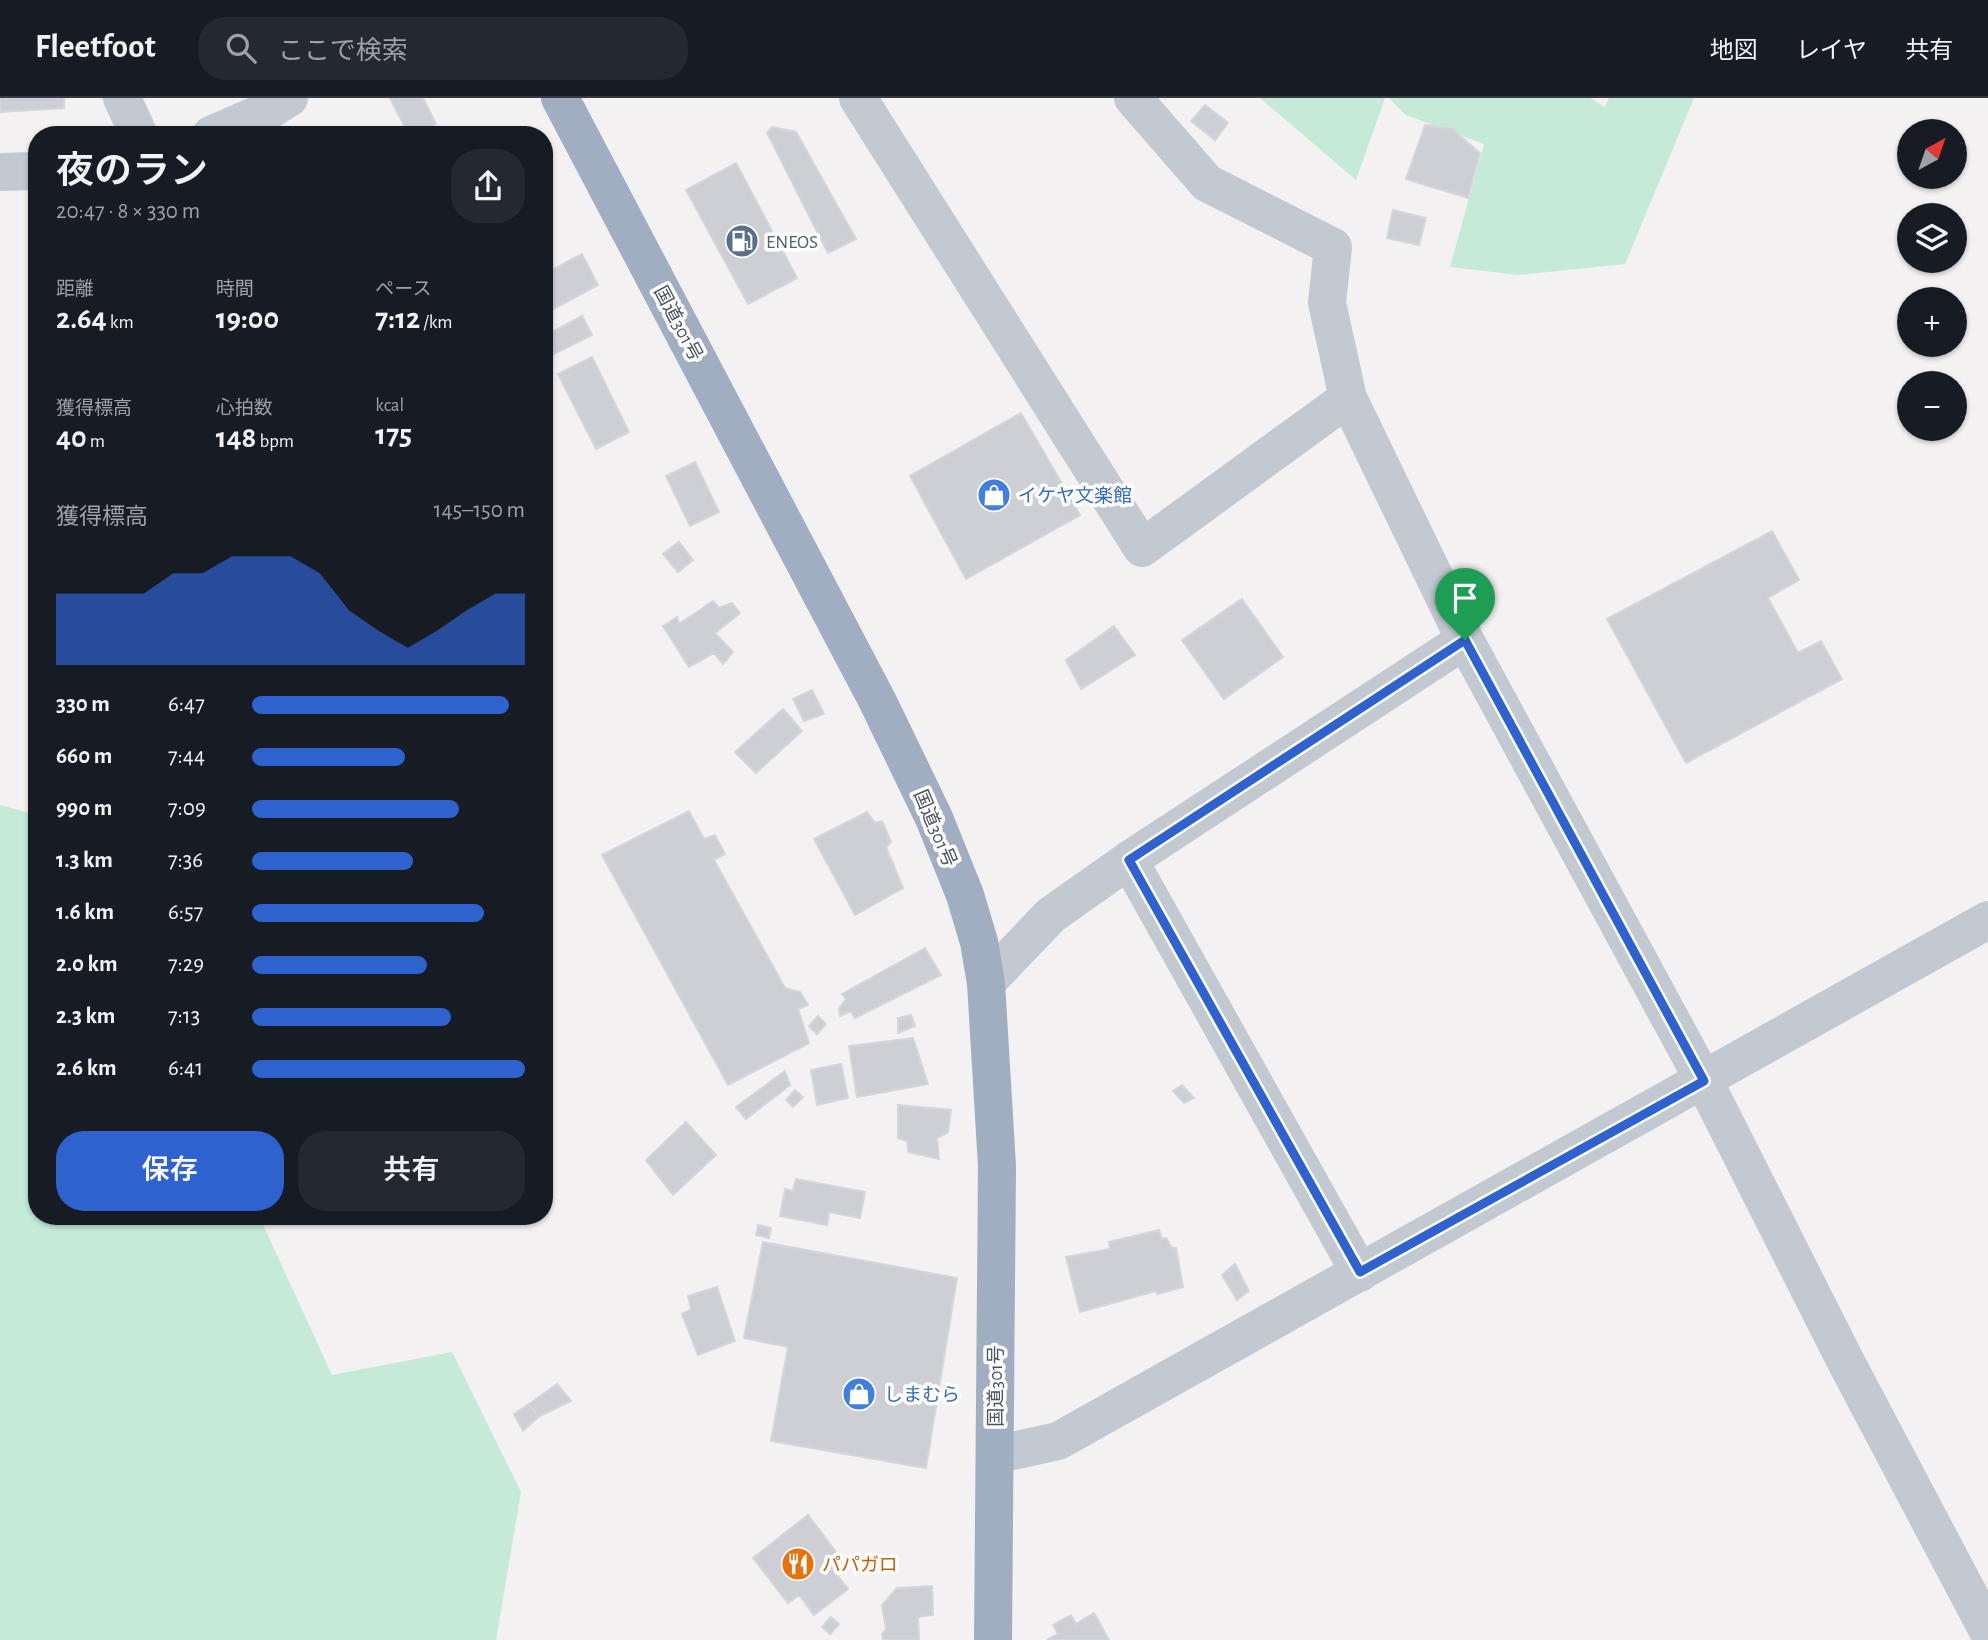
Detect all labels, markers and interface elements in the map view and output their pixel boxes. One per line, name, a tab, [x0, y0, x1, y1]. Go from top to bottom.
search box	[198, 17, 688, 80]
icon: search	[222, 29, 260, 67]
text: Fleetfoot	[35, 31, 156, 64]
text: ここで検索	[278, 38, 408, 64]
text: 地図	[1710, 39, 1758, 63]
text: レイヤ	[1796, 39, 1867, 63]
text: 共有	[1905, 39, 1953, 63]
north arrow	[1897, 119, 1967, 189]
map controls	[1897, 119, 1967, 441]
button: share	[451, 149, 525, 223]
text: 夜のラン	[56, 153, 208, 191]
text: 20:47 · 8 × 330 m	[56, 200, 200, 223]
button: layers	[1897, 203, 1967, 273]
fuel station icon: ENEOS	[723, 222, 761, 260]
place label: ENEOS	[766, 233, 818, 252]
text: 距離	[56, 280, 94, 299]
text: 時間	[216, 280, 254, 299]
text: ペース	[375, 280, 431, 299]
street label: 国道301号	[650, 283, 706, 364]
button: +	[1897, 287, 1967, 357]
text: 2.64	[56, 304, 107, 334]
text: 19:00	[216, 304, 279, 334]
text: 7:12	[375, 304, 420, 334]
text: km	[107, 313, 134, 332]
text: /km	[420, 313, 453, 332]
button: −	[1897, 371, 1967, 441]
text: kcal	[375, 396, 404, 415]
text: 獲得標高	[56, 399, 132, 418]
text: 心拍数	[216, 399, 273, 418]
text: 175	[375, 420, 412, 450]
text: 40	[56, 423, 87, 453]
text: 148	[216, 423, 256, 453]
text: m	[87, 432, 105, 451]
text: bpm	[256, 432, 294, 451]
shop icon: イケヤ文楽館	[975, 476, 1013, 514]
place label: イケヤ文楽館	[1018, 485, 1132, 506]
text: 145–150 m	[434, 499, 525, 522]
text: 獲得標高	[56, 506, 148, 529]
pin	[1435, 568, 1495, 640]
icon: arrive	[1446, 579, 1484, 617]
text: 330 m	[56, 693, 110, 716]
text: 6:47	[168, 693, 205, 716]
text: 660 m	[56, 745, 112, 768]
text: 7:44	[168, 745, 205, 768]
street label: 国道301号	[910, 787, 960, 870]
text: 990 m	[56, 797, 112, 820]
text: 7:09	[168, 797, 206, 820]
text: 1.3 km	[56, 849, 113, 872]
text: 7:36	[168, 849, 203, 872]
text: 1.6 km	[56, 901, 114, 924]
text: 6:57	[168, 901, 203, 924]
text: 2.0 km	[56, 953, 118, 976]
text: 7:29	[168, 953, 204, 976]
text: 2.3 km	[56, 1005, 115, 1028]
text: 7:13	[168, 1005, 200, 1028]
text: 2.6 km	[56, 1057, 117, 1080]
text: 6:41	[168, 1057, 203, 1080]
button: 保存	[56, 1131, 284, 1211]
button: 共有	[298, 1131, 525, 1211]
street label: 国道301号	[986, 1345, 1006, 1427]
shop icon: しまむら	[840, 1375, 878, 1413]
place label: しまむら	[884, 1385, 960, 1405]
restaurant icon: パパガロ	[779, 1545, 817, 1583]
place label: パパガロ	[822, 1555, 898, 1575]

